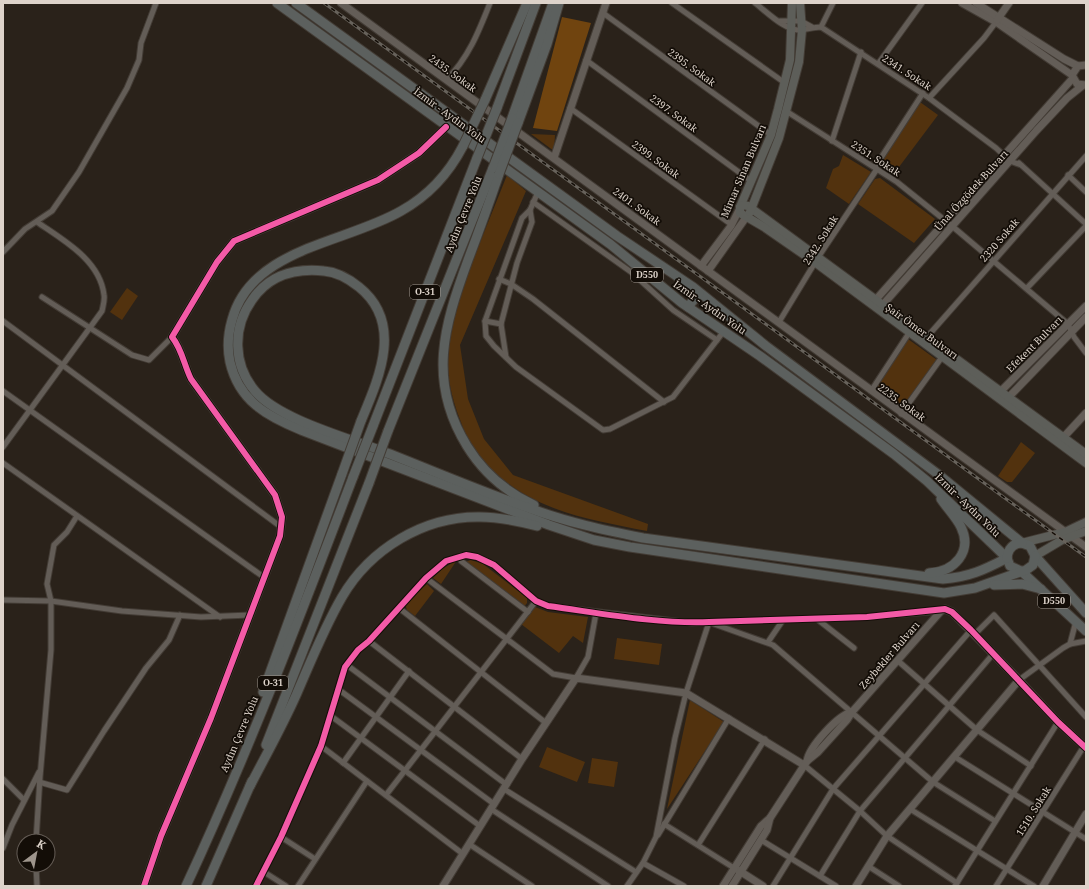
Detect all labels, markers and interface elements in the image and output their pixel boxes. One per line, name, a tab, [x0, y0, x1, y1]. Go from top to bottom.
street label: 2395. Sokak	[665, 45, 719, 89]
street label: 2435. Sokak	[426, 51, 480, 95]
street label: 2341. Sokak	[880, 51, 934, 93]
street label: İzmir - Aydın Yolu	[411, 84, 489, 146]
street label: 2397. Sokak	[647, 91, 701, 135]
street label: Mimar Sinan Bulvarı	[717, 121, 769, 220]
street label: 2399. Sokak	[629, 137, 683, 181]
street label: 2351. Sokak	[849, 137, 903, 179]
street label: Ünal Özgödek Bulvarı	[931, 146, 1011, 233]
street label: Aydın Çevre Yolu	[441, 173, 485, 254]
street label: 2401. Sokak	[610, 184, 664, 228]
street label: 2342. Sokak	[799, 212, 841, 267]
street label: 2320 Sokak	[976, 215, 1022, 265]
road number: D550	[631, 268, 663, 282]
street label: İzmir - Aydın Yolu	[671, 277, 750, 338]
road number: O-31	[410, 285, 440, 299]
street label: Şair Ömer Bulvarı	[883, 300, 962, 363]
street label: Efekent Bulvarı	[1003, 312, 1066, 375]
street label: 2235. Sokak	[875, 380, 929, 424]
street label: İzmir - Aydın Yolu	[932, 470, 1004, 540]
road number: D550	[1038, 594, 1070, 608]
street label: Zeybekler Bulvarı	[856, 618, 923, 692]
road number: O-31	[258, 676, 288, 690]
street label: Aydın Çevre Yolu	[217, 693, 262, 774]
street label: 1510. Sokak	[1012, 783, 1054, 838]
north arrow	[16, 833, 56, 873]
text: K	[34, 836, 50, 853]

